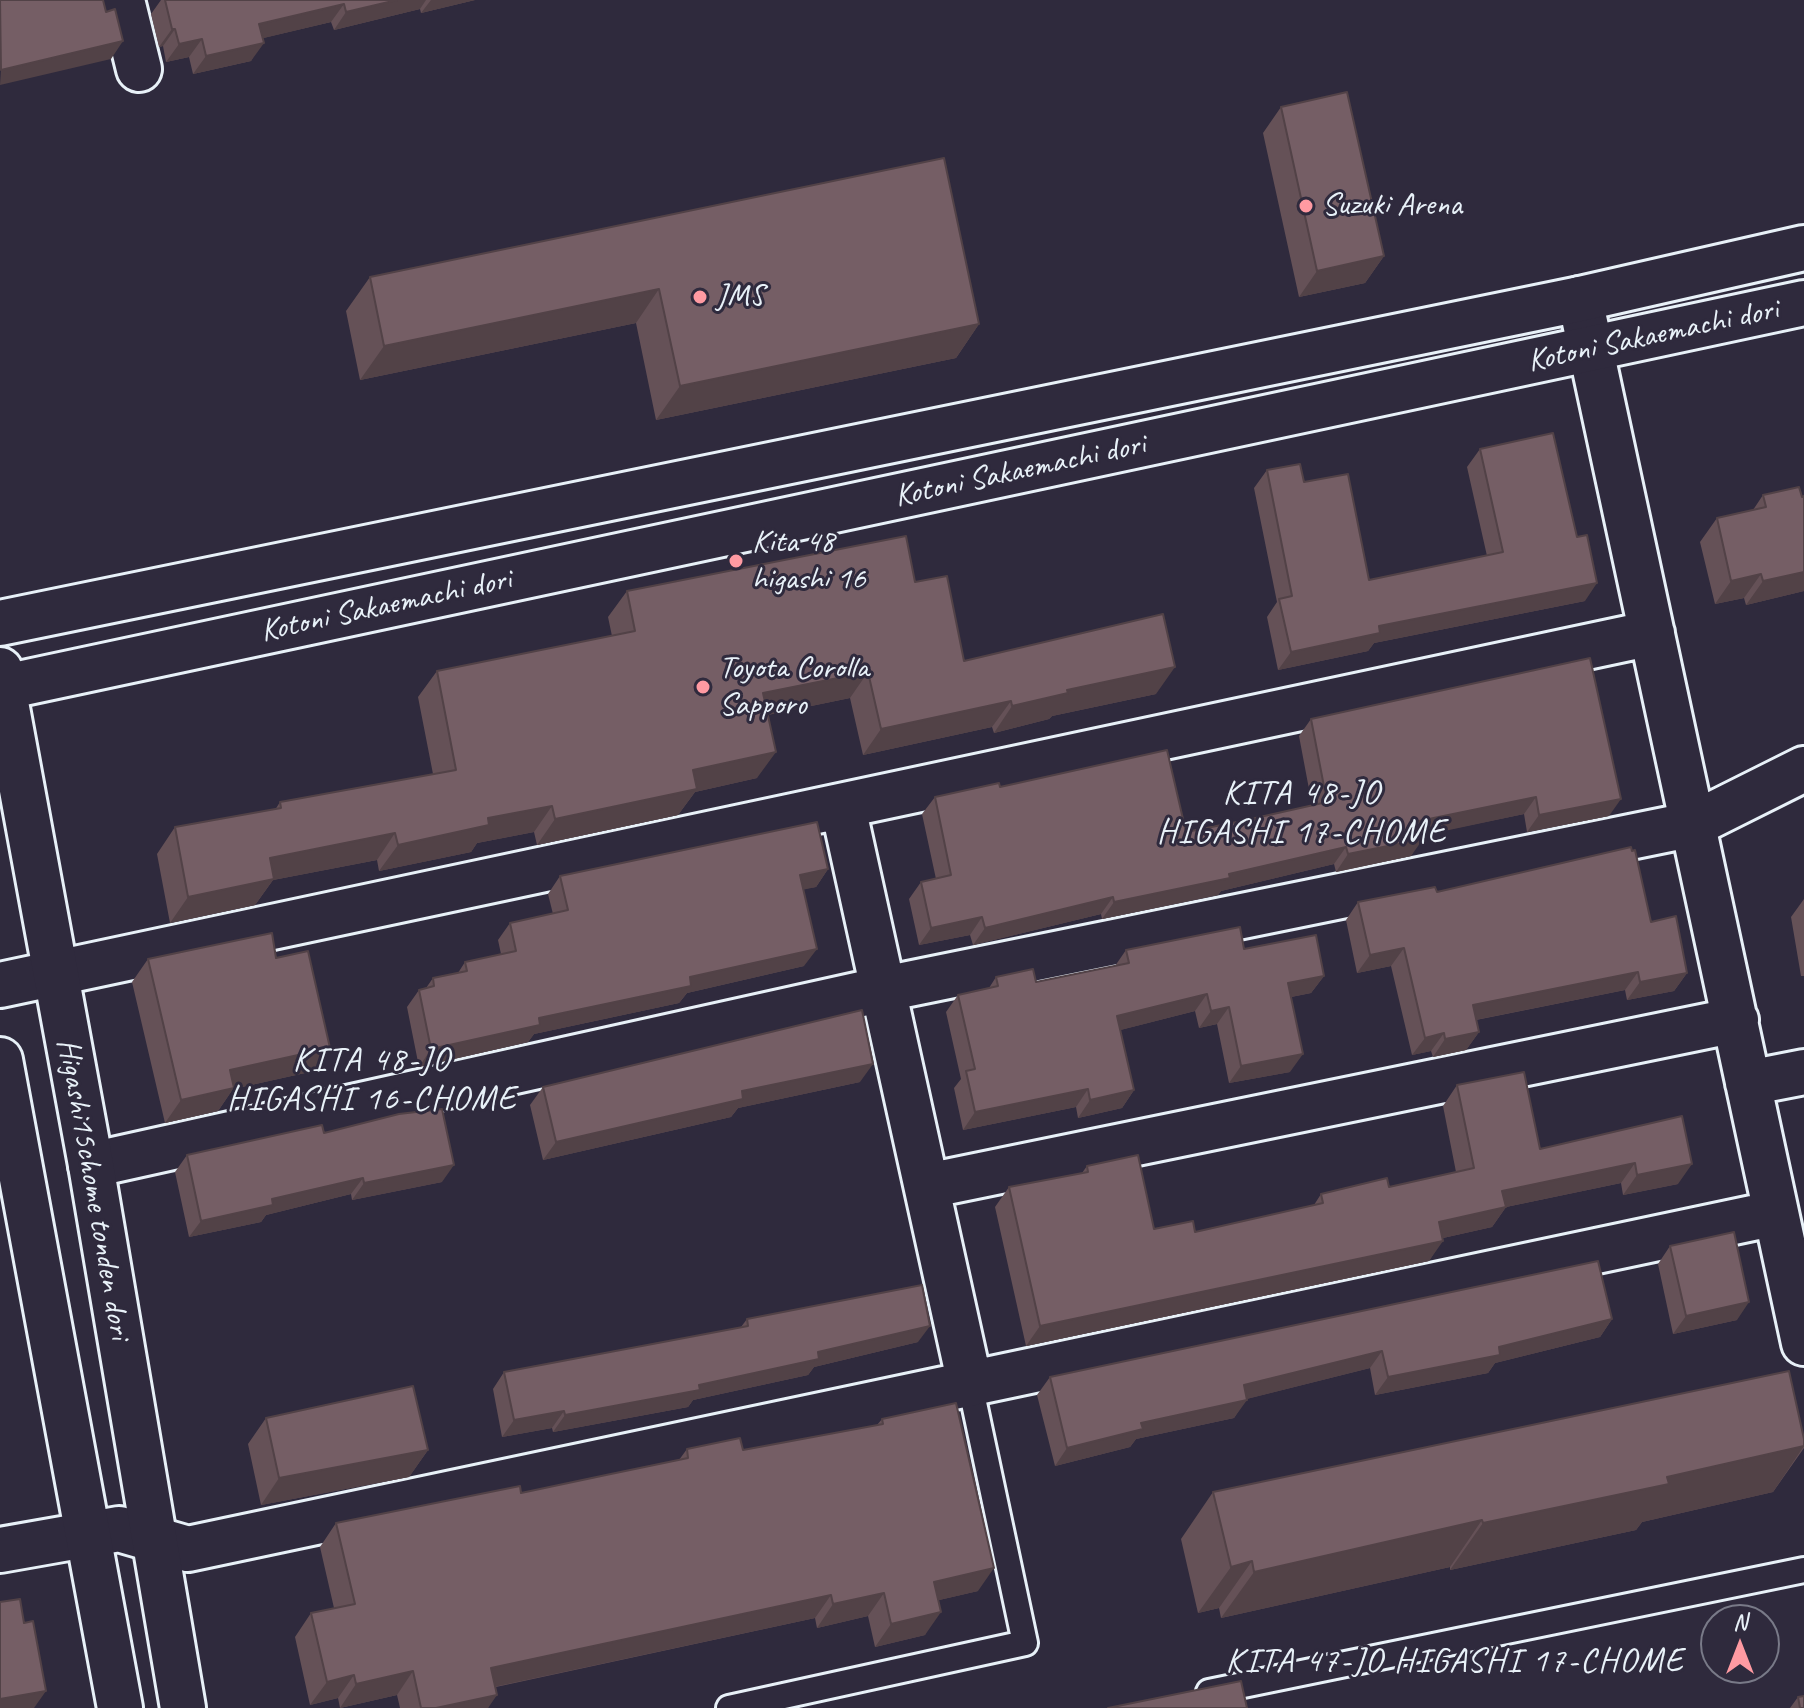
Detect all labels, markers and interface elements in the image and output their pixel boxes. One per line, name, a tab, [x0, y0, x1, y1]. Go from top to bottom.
place label: Suzuki Arena	[1322, 187, 1462, 225]
marker: Suzuki Arena	[1297, 197, 1315, 215]
place label: JMS	[716, 278, 764, 316]
marker: JMS	[691, 288, 709, 306]
street label: Kotoni Sakaemachi dori	[1524, 291, 1782, 381]
street label: Kotoni Sakaemachi dori	[891, 426, 1149, 516]
place label: Kita 48 higashi 16	[752, 524, 865, 599]
marker: Kita 48 higashi 16	[727, 552, 745, 570]
street label: Kotoni Sakaemachi dori	[257, 561, 515, 651]
place label: Toyota Corolla Sapporo	[719, 650, 869, 725]
marker: Toyota Corolla Sapporo	[694, 678, 712, 696]
district label: KITA 48-JO HIGASHI 17-CHOME	[1157, 774, 1447, 854]
street label: Higashi15chome tonden dori	[48, 1036, 138, 1342]
district label: KITA 48-JO HIGASHI 16-CHOME	[227, 1041, 517, 1120]
north arrow	[1700, 1604, 1780, 1684]
text: N	[1733, 1608, 1747, 1636]
district label: KITA 47-JO HIGASHI 17-CHOME	[1226, 1642, 1684, 1682]

